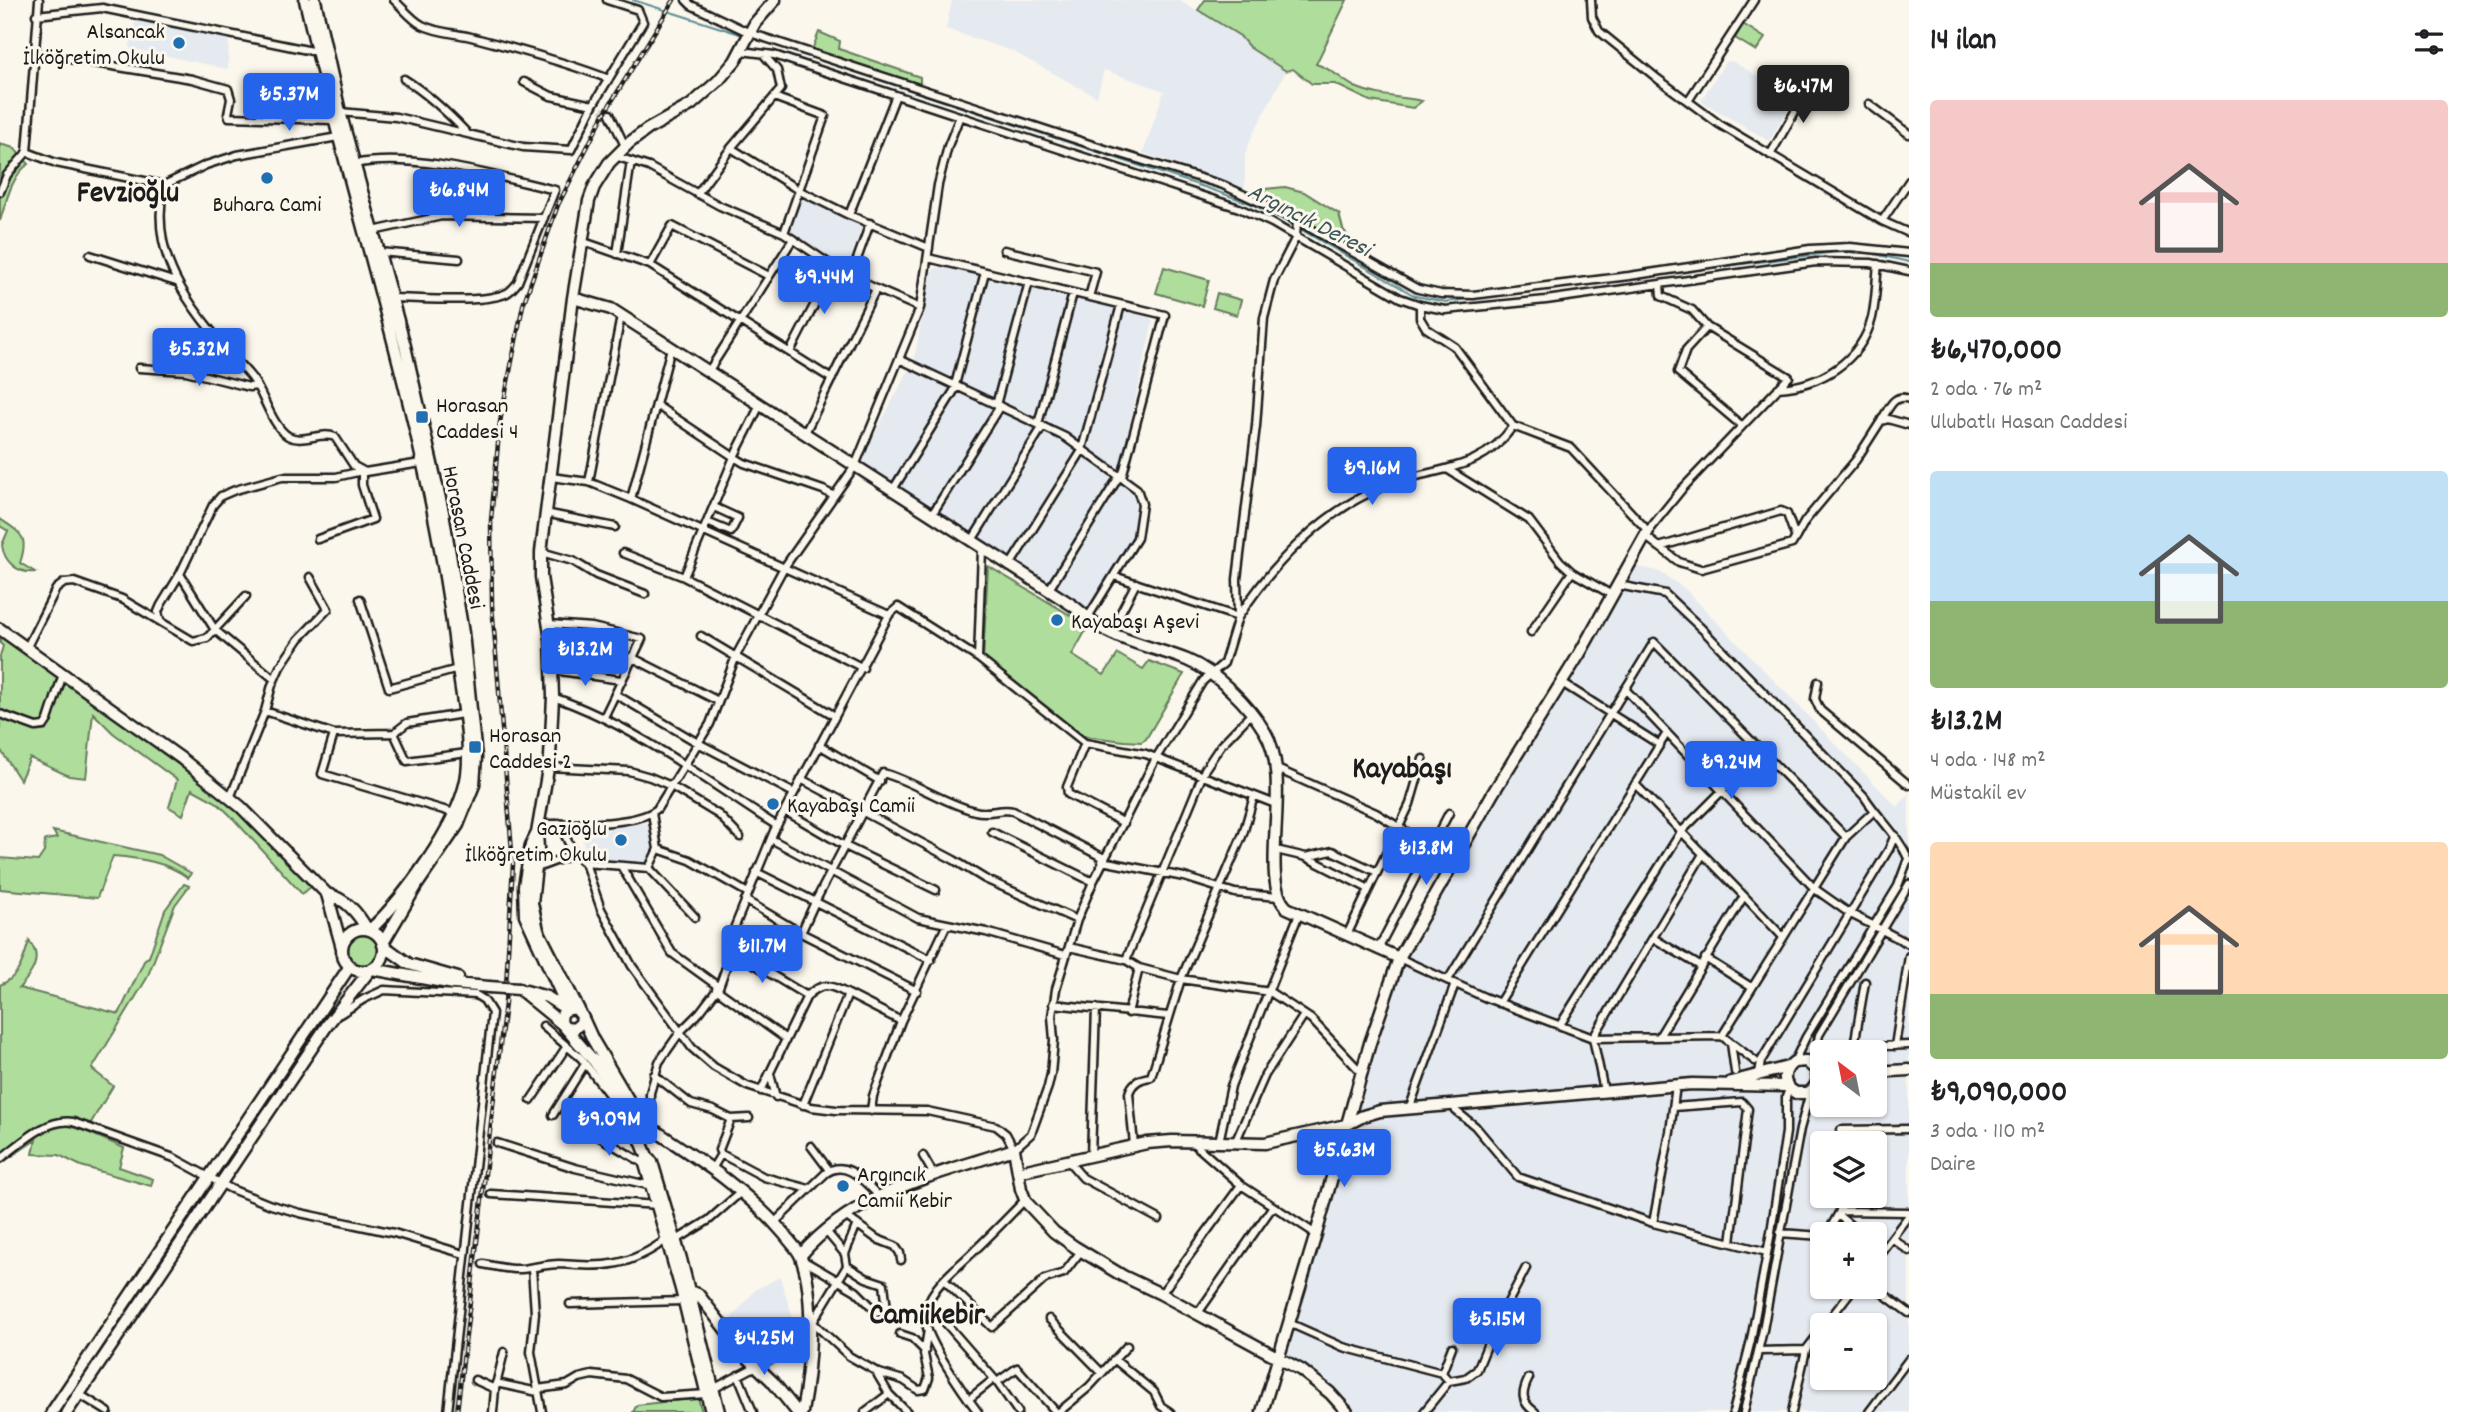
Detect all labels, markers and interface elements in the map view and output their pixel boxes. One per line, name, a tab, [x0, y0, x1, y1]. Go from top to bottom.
place label: Alsancak İlköğretim Okulu	[23, 17, 165, 76]
text: 14 ilan	[1930, 21, 1996, 64]
icon: filters	[2410, 23, 2448, 61]
marker: Alsancak İlköğretim Okulu	[171, 35, 187, 51]
pin: ₺6.47M	[1746, 66, 1860, 125]
text: ₺6.47M	[1773, 71, 1833, 104]
pin: ₺5.37M	[232, 74, 346, 133]
text: ₺5.37M	[259, 79, 319, 112]
icon: home	[2126, 145, 2252, 271]
marker: Buhara Cami	[259, 170, 275, 186]
pin: ₺6.84M	[402, 170, 516, 229]
district label: Fevzioğlu	[77, 174, 179, 217]
text: ₺6.84M	[429, 175, 489, 208]
water label: Argıncık Deresi	[1241, 176, 1379, 269]
place label: Buhara Cami	[213, 190, 321, 223]
pin: ₺9.44M	[767, 256, 881, 316]
text: ₺9.44M	[794, 262, 854, 295]
pin: ₺5.32M	[142, 328, 256, 388]
text: ₺6,470,000	[1930, 331, 2062, 374]
text: ₺5.32M	[168, 334, 230, 367]
text: 2 oda · 76 m²	[1930, 374, 2042, 407]
place label: Horasan Caddesi 4	[436, 391, 519, 450]
text: Ulubatlı Hasan Caddesi	[1930, 407, 2127, 440]
marker: Horasan Caddesi 4	[414, 409, 430, 425]
pin: ₺9.16M	[1315, 448, 1429, 507]
text: ₺9.16M	[1344, 453, 1400, 486]
street label: Horasan Caddesi	[431, 463, 492, 612]
icon: home	[2126, 516, 2252, 642]
place label: Kayabaşı Aşevi	[1071, 607, 1199, 640]
marker: Kayabaşı Aşevi	[1049, 612, 1065, 628]
pin: ₺13.2M	[528, 628, 642, 688]
text: ₺13.2M	[557, 634, 613, 667]
text: ₺13.2M	[1930, 702, 2002, 745]
place label: Horasan Caddesi 2	[489, 721, 572, 780]
marker: Horasan Caddesi 2	[467, 739, 483, 755]
pin: ₺9.24M	[1674, 742, 1788, 801]
text: 4 oda · 148 m²	[1930, 745, 2046, 778]
text: ₺9.24M	[1701, 747, 1761, 780]
district label: Kayabaşı	[1352, 750, 1452, 793]
text: Müstakil ev	[1930, 778, 2026, 811]
place label: Kayabaşı Camii	[787, 791, 915, 824]
marker: Kayabaşı Camii	[765, 796, 781, 812]
place label: Gazioğlu İlköğretim Okulu	[465, 814, 607, 873]
pin: ₺13.8M	[1369, 828, 1483, 887]
marker: Gazioğlu İlköğretim Okulu	[613, 832, 629, 848]
text: ₺13.8M	[1399, 833, 1453, 866]
icon: home	[2126, 887, 2252, 1013]
pin: ₺11.7M	[705, 926, 819, 985]
text: ₺11.7M	[738, 931, 787, 964]
north arrow	[1810, 1040, 1886, 1116]
map controls	[1810, 1040, 1887, 1390]
text: ₺9,090,000	[1930, 1073, 2067, 1116]
pin: ₺9.09M	[552, 1098, 666, 1158]
text: ₺9.09M	[577, 1104, 641, 1137]
text: 3 oda · 110 m²	[1930, 1116, 2045, 1149]
pin: ₺5.63M	[1287, 1130, 1401, 1189]
button: layers	[1810, 1131, 1887, 1208]
text: ₺5.63M	[1313, 1135, 1375, 1168]
text: Daire	[1930, 1149, 1976, 1182]
place label: Argıncık Camii Kebir	[857, 1160, 953, 1219]
marker: Argıncık Camii Kebir	[835, 1178, 851, 1194]
button: +	[1810, 1222, 1887, 1299]
district label: Camiikebir	[869, 1296, 986, 1339]
pin: ₺5.15M	[1440, 1298, 1554, 1358]
text: ₺5.15M	[1469, 1304, 1525, 1337]
button: −	[1810, 1313, 1887, 1390]
pin: ₺4.25M	[707, 1318, 821, 1377]
text: ₺4.25M	[734, 1323, 794, 1356]

